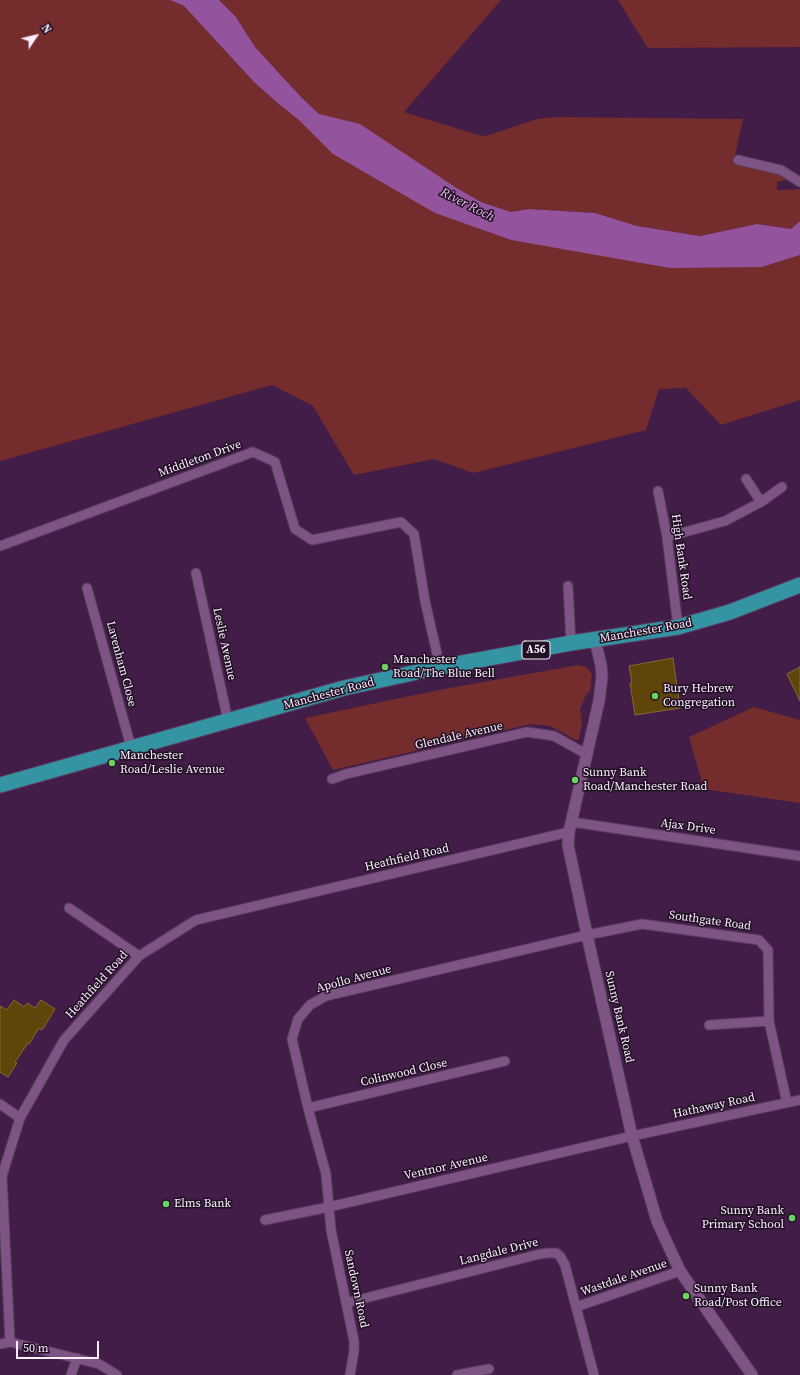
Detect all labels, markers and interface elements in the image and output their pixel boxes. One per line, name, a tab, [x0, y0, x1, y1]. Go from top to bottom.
north arrow	[16, 16, 56, 56]
text: N	[38, 21, 55, 36]
water label: River Roch	[437, 185, 497, 225]
street label: Middleton Drive	[157, 437, 243, 481]
street label: High Bank Road	[668, 513, 694, 601]
street label: Leslie Avenue	[209, 606, 239, 682]
street label: Manchester Road	[599, 616, 693, 646]
street label: Lavenham Close	[103, 620, 139, 708]
road number: A56	[522, 641, 550, 659]
place label: Manchester Road/The Blue Bell	[393, 653, 495, 681]
marker: Manchester Road/The Blue Bell	[380, 662, 390, 672]
street label: Manchester Road	[282, 675, 376, 713]
place label: Bury Hebrew Congregation	[663, 682, 735, 710]
marker: Bury Hebrew Congregation	[650, 691, 660, 701]
street label: Glendale Avenue	[414, 719, 504, 753]
place label: Manchester Road/Leslie Avenue	[120, 749, 225, 777]
marker: Manchester Road/Leslie Avenue	[107, 758, 117, 768]
place label: Sunny Bank Road/Manchester Road	[583, 766, 707, 794]
marker: Sunny Bank Road/Manchester Road	[570, 775, 580, 785]
street label: Ajax Drive	[660, 816, 716, 838]
street label: Heathfield Road	[363, 841, 451, 875]
street label: Southgate Road	[668, 908, 752, 934]
street label: Heathfield Road	[63, 948, 131, 1022]
street label: Apollo Avenue	[315, 962, 393, 996]
street label: Sunny Bank Road	[601, 970, 637, 1064]
street label: Colinwood Close	[359, 1056, 449, 1090]
street label: Hathaway Road	[672, 1090, 756, 1122]
street label: Ventnor Avenue	[403, 1150, 489, 1184]
place label: Elms Bank	[174, 1197, 231, 1211]
marker: Elms Bank	[161, 1199, 171, 1209]
place label: Sunny Bank Primary School	[702, 1204, 784, 1232]
marker: Sunny Bank Primary School	[787, 1213, 797, 1223]
street label: Langdale Drive	[458, 1235, 540, 1269]
street label: Sandown Road	[341, 1249, 371, 1329]
street label: Wastdale Avenue	[579, 1256, 669, 1300]
place label: Sunny Bank Road/Post Office	[694, 1282, 782, 1310]
marker: Sunny Bank Road/Post Office	[681, 1291, 691, 1301]
scale bar	[18, 1333, 101, 1359]
text: 50 m	[23, 1340, 49, 1356]

